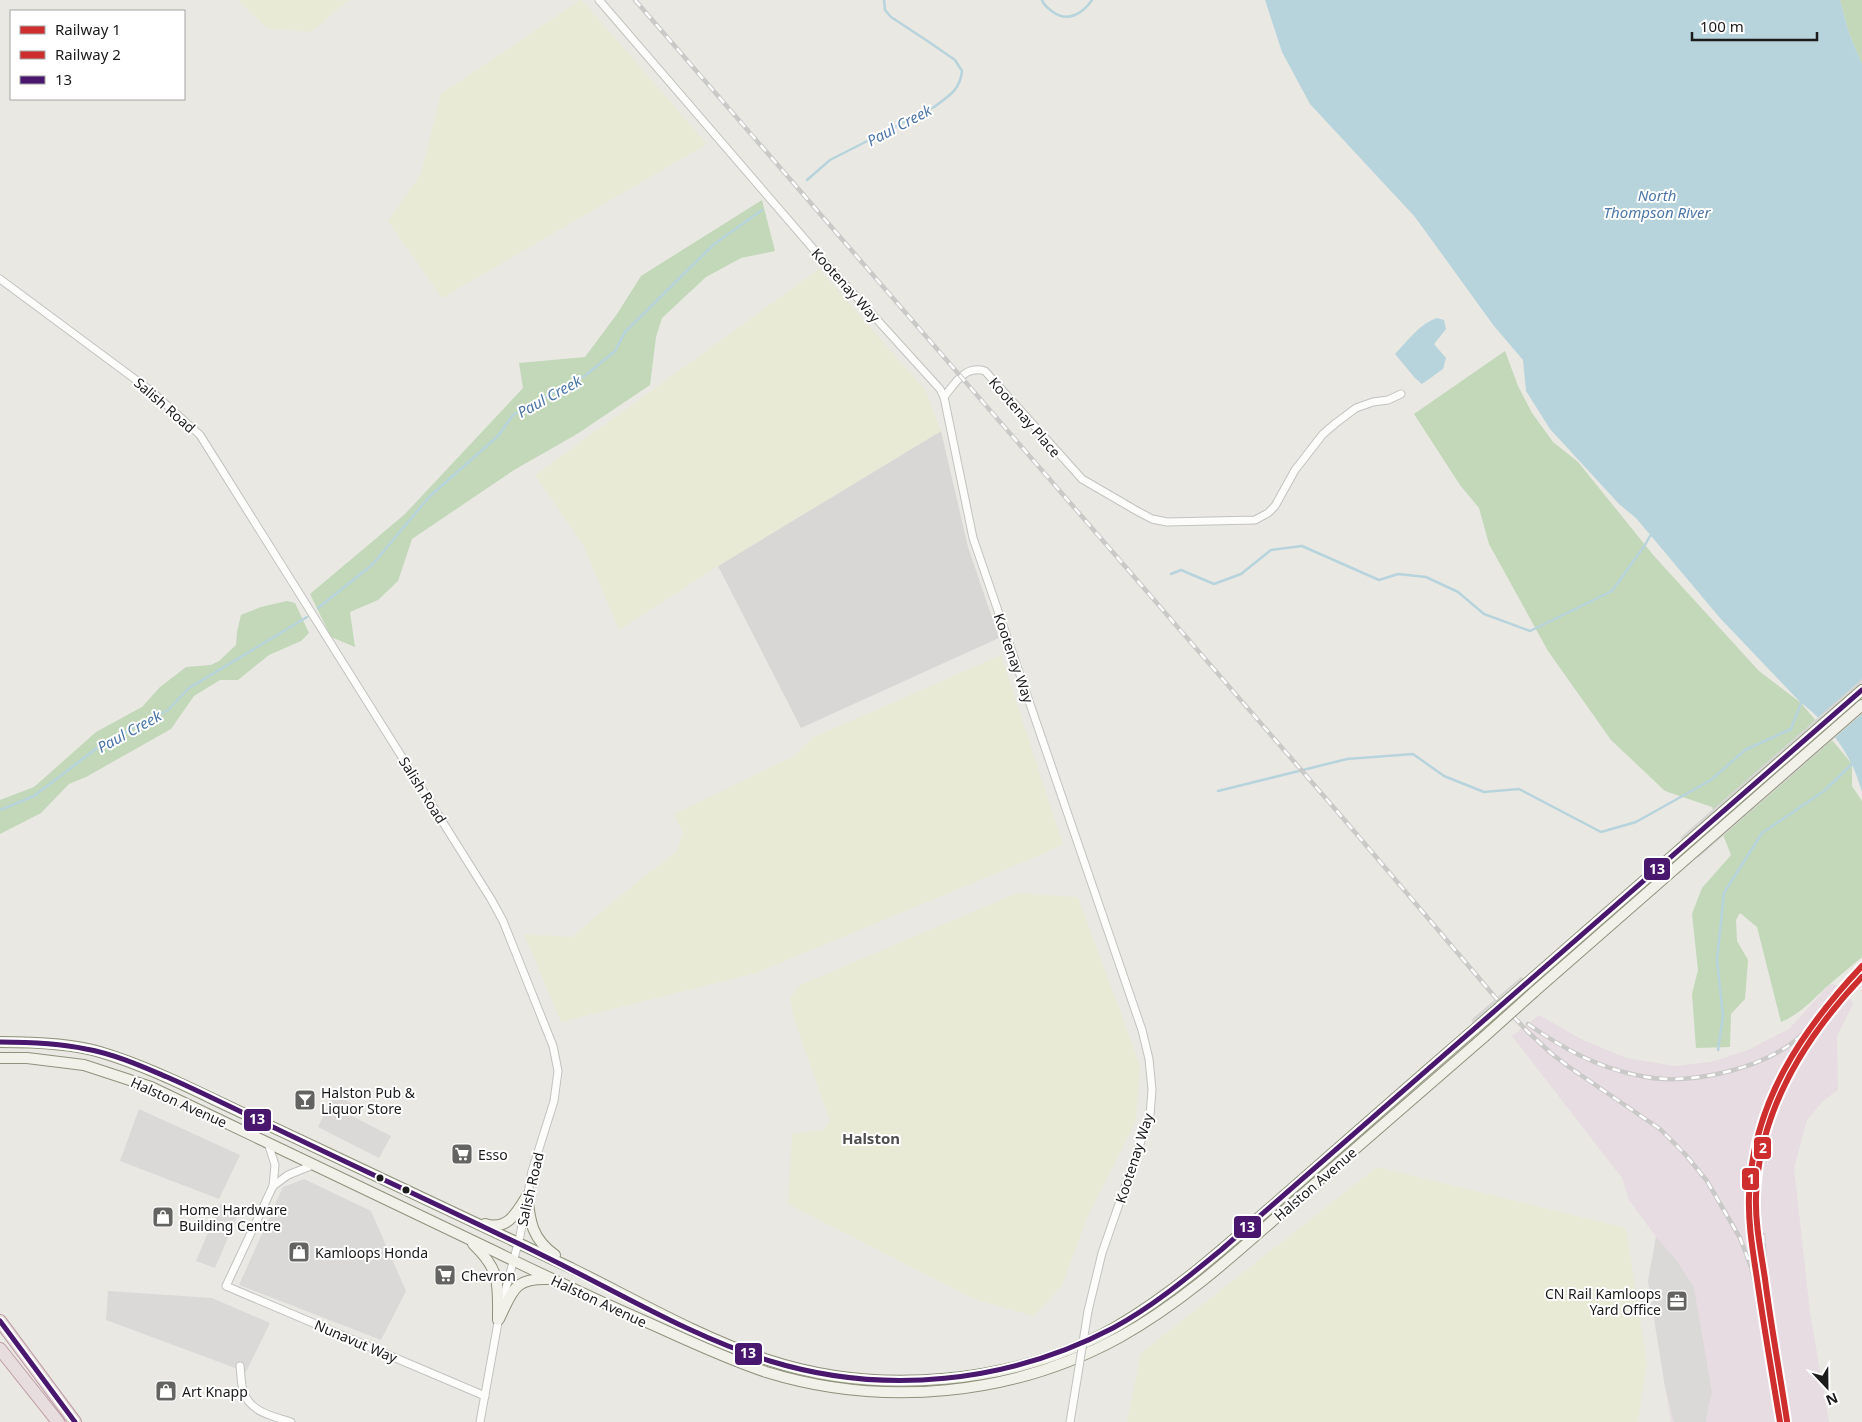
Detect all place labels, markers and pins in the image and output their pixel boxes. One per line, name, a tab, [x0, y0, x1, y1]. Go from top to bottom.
place label: Halston Pub & Liquor Store	[321, 1083, 416, 1118]
bar icon: Halston Pub & Liquor Store	[293, 1088, 317, 1112]
supermarket icon: Esso	[450, 1142, 474, 1166]
place label: Esso	[478, 1145, 508, 1164]
unlabelled marker	[375, 1173, 385, 1183]
unlabelled marker	[401, 1185, 411, 1195]
place label: Home Hardware Building Centre	[179, 1200, 287, 1235]
shop icon: Home Hardware Building Centre	[151, 1205, 175, 1229]
shop icon: Kamloops Honda	[287, 1240, 311, 1264]
place label: Kamloops Honda	[315, 1243, 428, 1262]
supermarket icon: Chevron	[433, 1263, 457, 1287]
place label: Chevron	[461, 1266, 516, 1285]
place label: CN Rail Kamloops Yard Office	[1545, 1284, 1661, 1319]
office icon: CN Rail Kamloops Yard Office	[1665, 1289, 1689, 1313]
shop icon: Art Knapp	[154, 1379, 178, 1403]
place label: Art Knapp	[182, 1382, 248, 1401]

